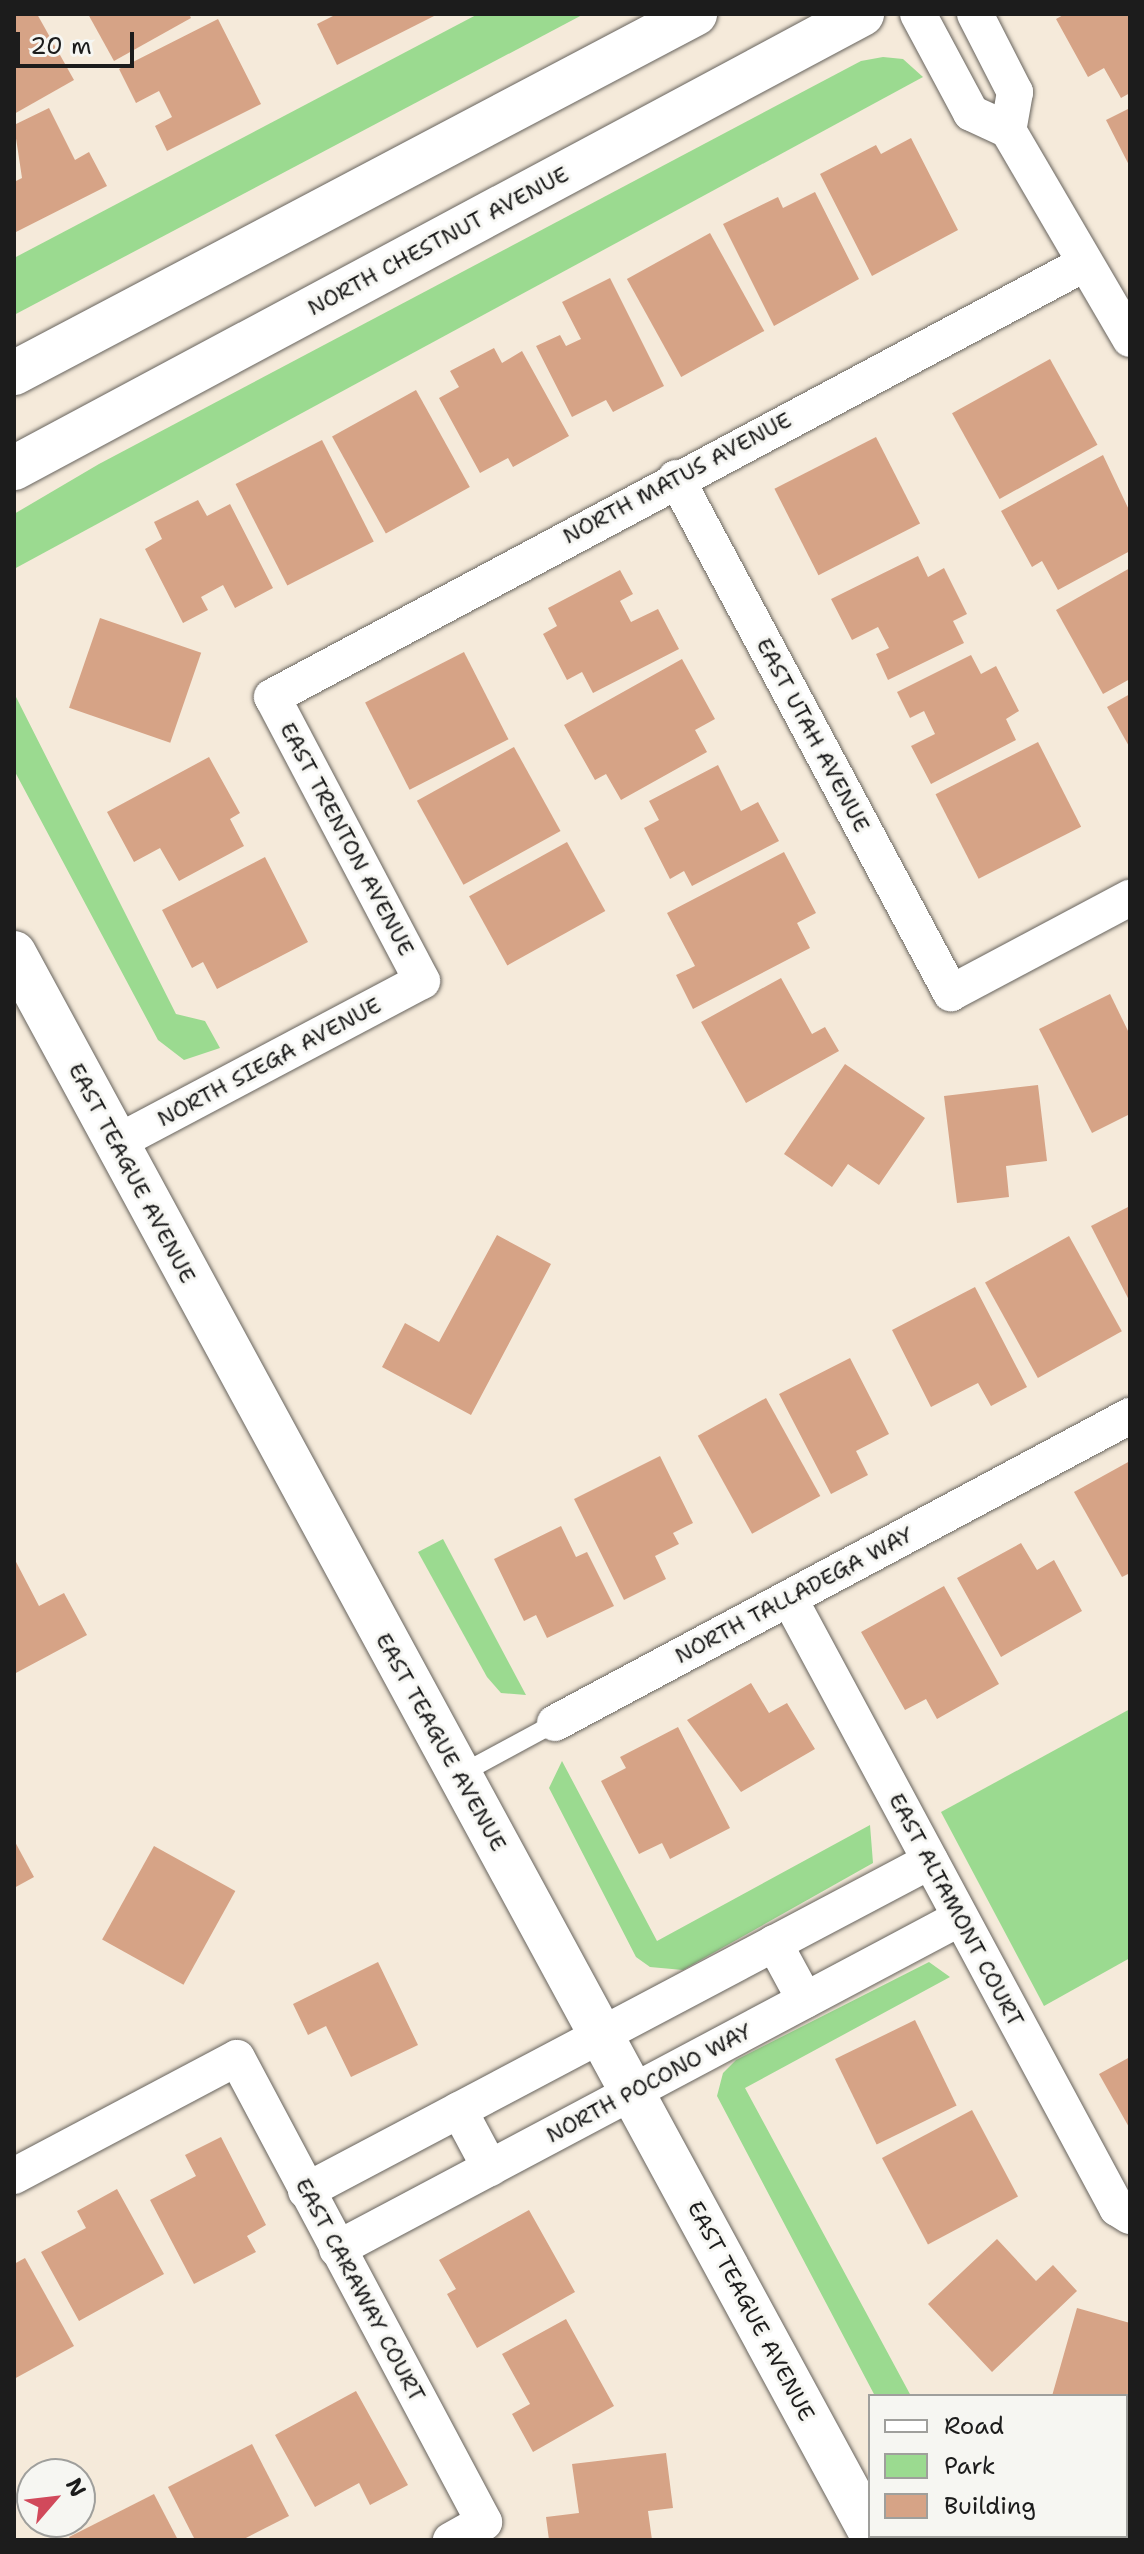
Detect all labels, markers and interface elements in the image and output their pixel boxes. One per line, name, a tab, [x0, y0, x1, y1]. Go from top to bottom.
scale bar	[20, 16, 138, 66]
text: 20 m	[30, 30, 92, 62]
street label: NORTH CHESTNUT AVENUE	[303, 161, 573, 321]
street label: NORTH MATUS AVENUE	[558, 406, 796, 550]
street label: EAST UTAH AVENUE	[751, 633, 875, 837]
street label: EAST TRENTON AVENUE	[274, 718, 420, 960]
street label: NORTH SIEGA AVENUE	[153, 992, 385, 1132]
street label: EAST TEAGUE AVENUE	[63, 1059, 201, 1287]
street label: NORTH TALLADEGA WAY	[670, 1521, 918, 1669]
street label: EAST TEAGUE AVENUE	[370, 1628, 512, 1856]
street label: EAST ALTAMONT COURT	[883, 1789, 1029, 2031]
street label: NORTH POCONO WAY	[542, 2018, 756, 2148]
street label: EAST CARAWAY COURT	[290, 2174, 430, 2406]
street label: EAST TEAGUE AVENUE	[682, 2197, 820, 2425]
legend	[868, 2394, 1128, 2538]
text: Road	[944, 2410, 1004, 2442]
text: Park	[944, 2450, 996, 2482]
north arrow	[16, 2458, 96, 2538]
text: N	[59, 2473, 93, 2502]
text: Building	[944, 2490, 1036, 2522]

